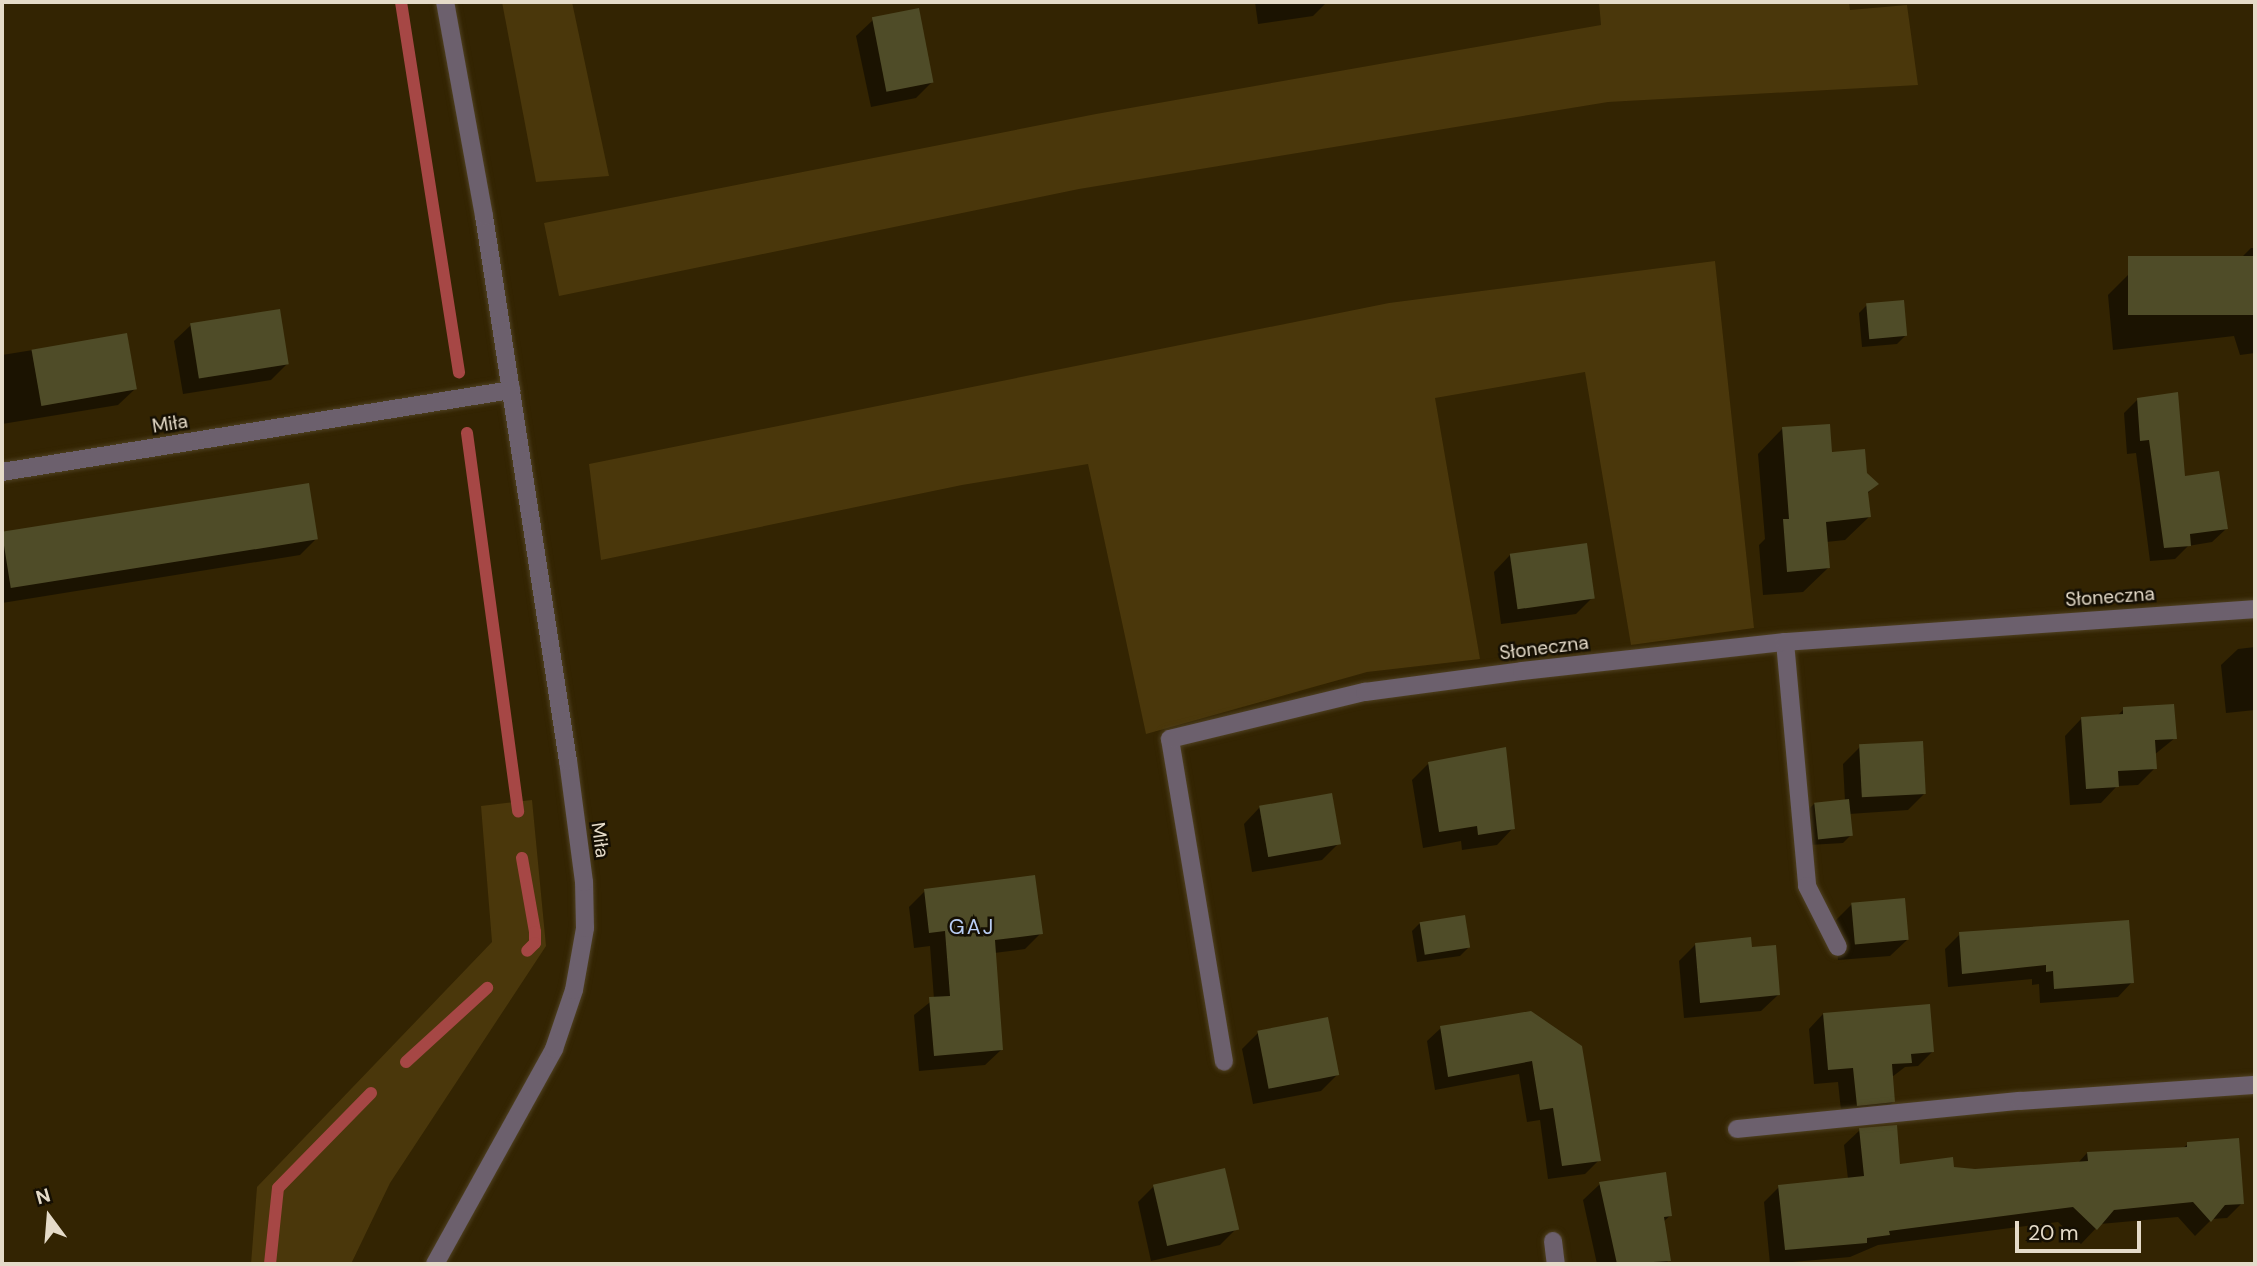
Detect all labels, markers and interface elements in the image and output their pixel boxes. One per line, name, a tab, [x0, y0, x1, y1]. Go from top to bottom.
street label: Miła	[151, 410, 189, 438]
street label: Słoneczna	[2065, 583, 2155, 611]
street label: Słoneczna	[1498, 631, 1590, 665]
street label: Miła	[586, 821, 614, 859]
district label: GAJ	[949, 914, 995, 940]
north arrow	[14, 1182, 84, 1252]
text: N	[33, 1182, 53, 1210]
scale bar	[2019, 1206, 2145, 1250]
text: 20 m	[2028, 1219, 2079, 1247]

